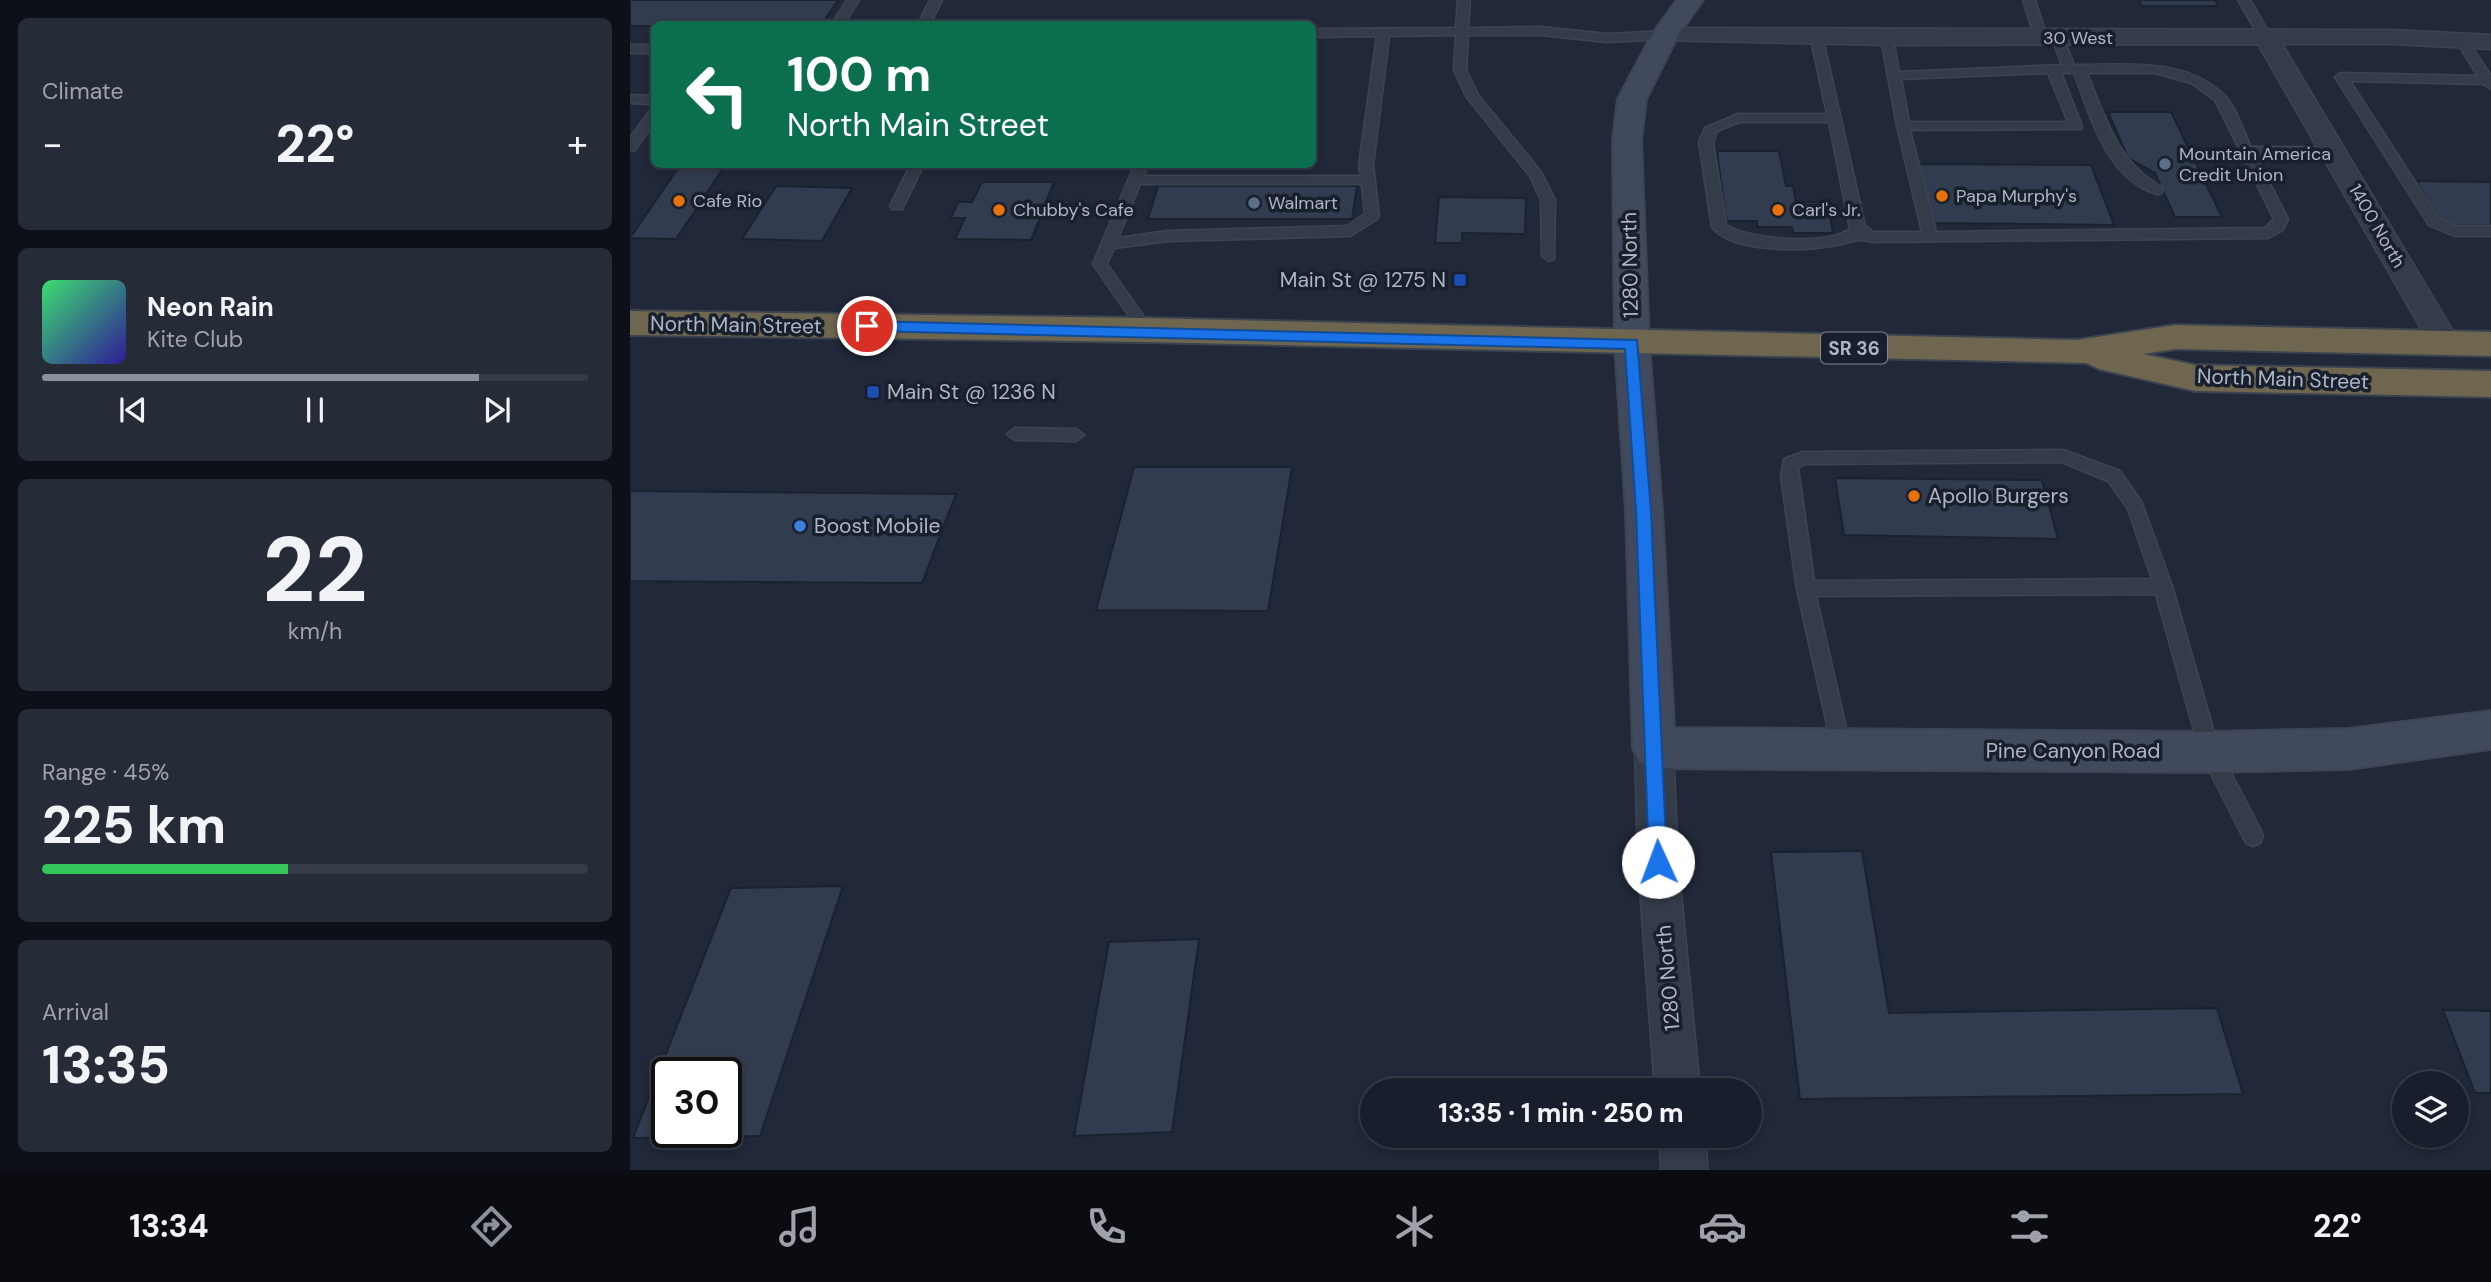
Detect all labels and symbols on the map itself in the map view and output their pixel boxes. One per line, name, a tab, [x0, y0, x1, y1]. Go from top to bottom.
street label: 30 West	[2043, 26, 2113, 50]
place label: Mountain America Credit Union	[2179, 142, 2331, 187]
marker: Mountain America Credit Union	[2157, 156, 2173, 172]
street label: 1400 North	[2343, 180, 2411, 272]
place label: Papa Murphy's	[1956, 184, 2077, 208]
marker: Papa Murphy's	[1934, 188, 1950, 204]
place label: Cafe Rio	[693, 189, 762, 213]
place label: Walmart	[1268, 191, 1338, 215]
marker: Cafe Rio	[671, 193, 687, 209]
marker: Walmart	[1246, 195, 1262, 211]
place label: Chubby's Cafe	[1013, 198, 1134, 222]
place label: Carl's Jr.	[1792, 198, 1861, 222]
marker: Chubby's Cafe	[991, 202, 1007, 218]
marker: Carl's Jr.	[1770, 202, 1786, 218]
street label: 1280 North	[1615, 212, 1645, 318]
place label: Main St @ 1275 N	[1280, 266, 1446, 294]
marker: Main St @ 1275 N	[1452, 272, 1468, 288]
pin	[837, 296, 897, 356]
street label: North Main Street	[650, 310, 822, 340]
road number: SR 36	[1821, 332, 1887, 364]
street label: North Main Street	[2197, 362, 2369, 396]
place label: Main St @ 1236 N	[887, 378, 1056, 406]
marker: Main St @ 1236 N	[865, 384, 881, 400]
place label: Apollo Burgers	[1928, 482, 2069, 510]
marker: Apollo Burgers	[1906, 488, 1922, 504]
place label: Boost Mobile	[814, 512, 940, 540]
marker: Boost Mobile	[792, 518, 808, 534]
street label: Pine Canyon Road	[1986, 737, 2160, 765]
position arrow	[1621, 825, 1695, 899]
street label: 1280 North	[1649, 924, 1687, 1032]
speed limit sign: 30	[651, 1057, 742, 1148]

